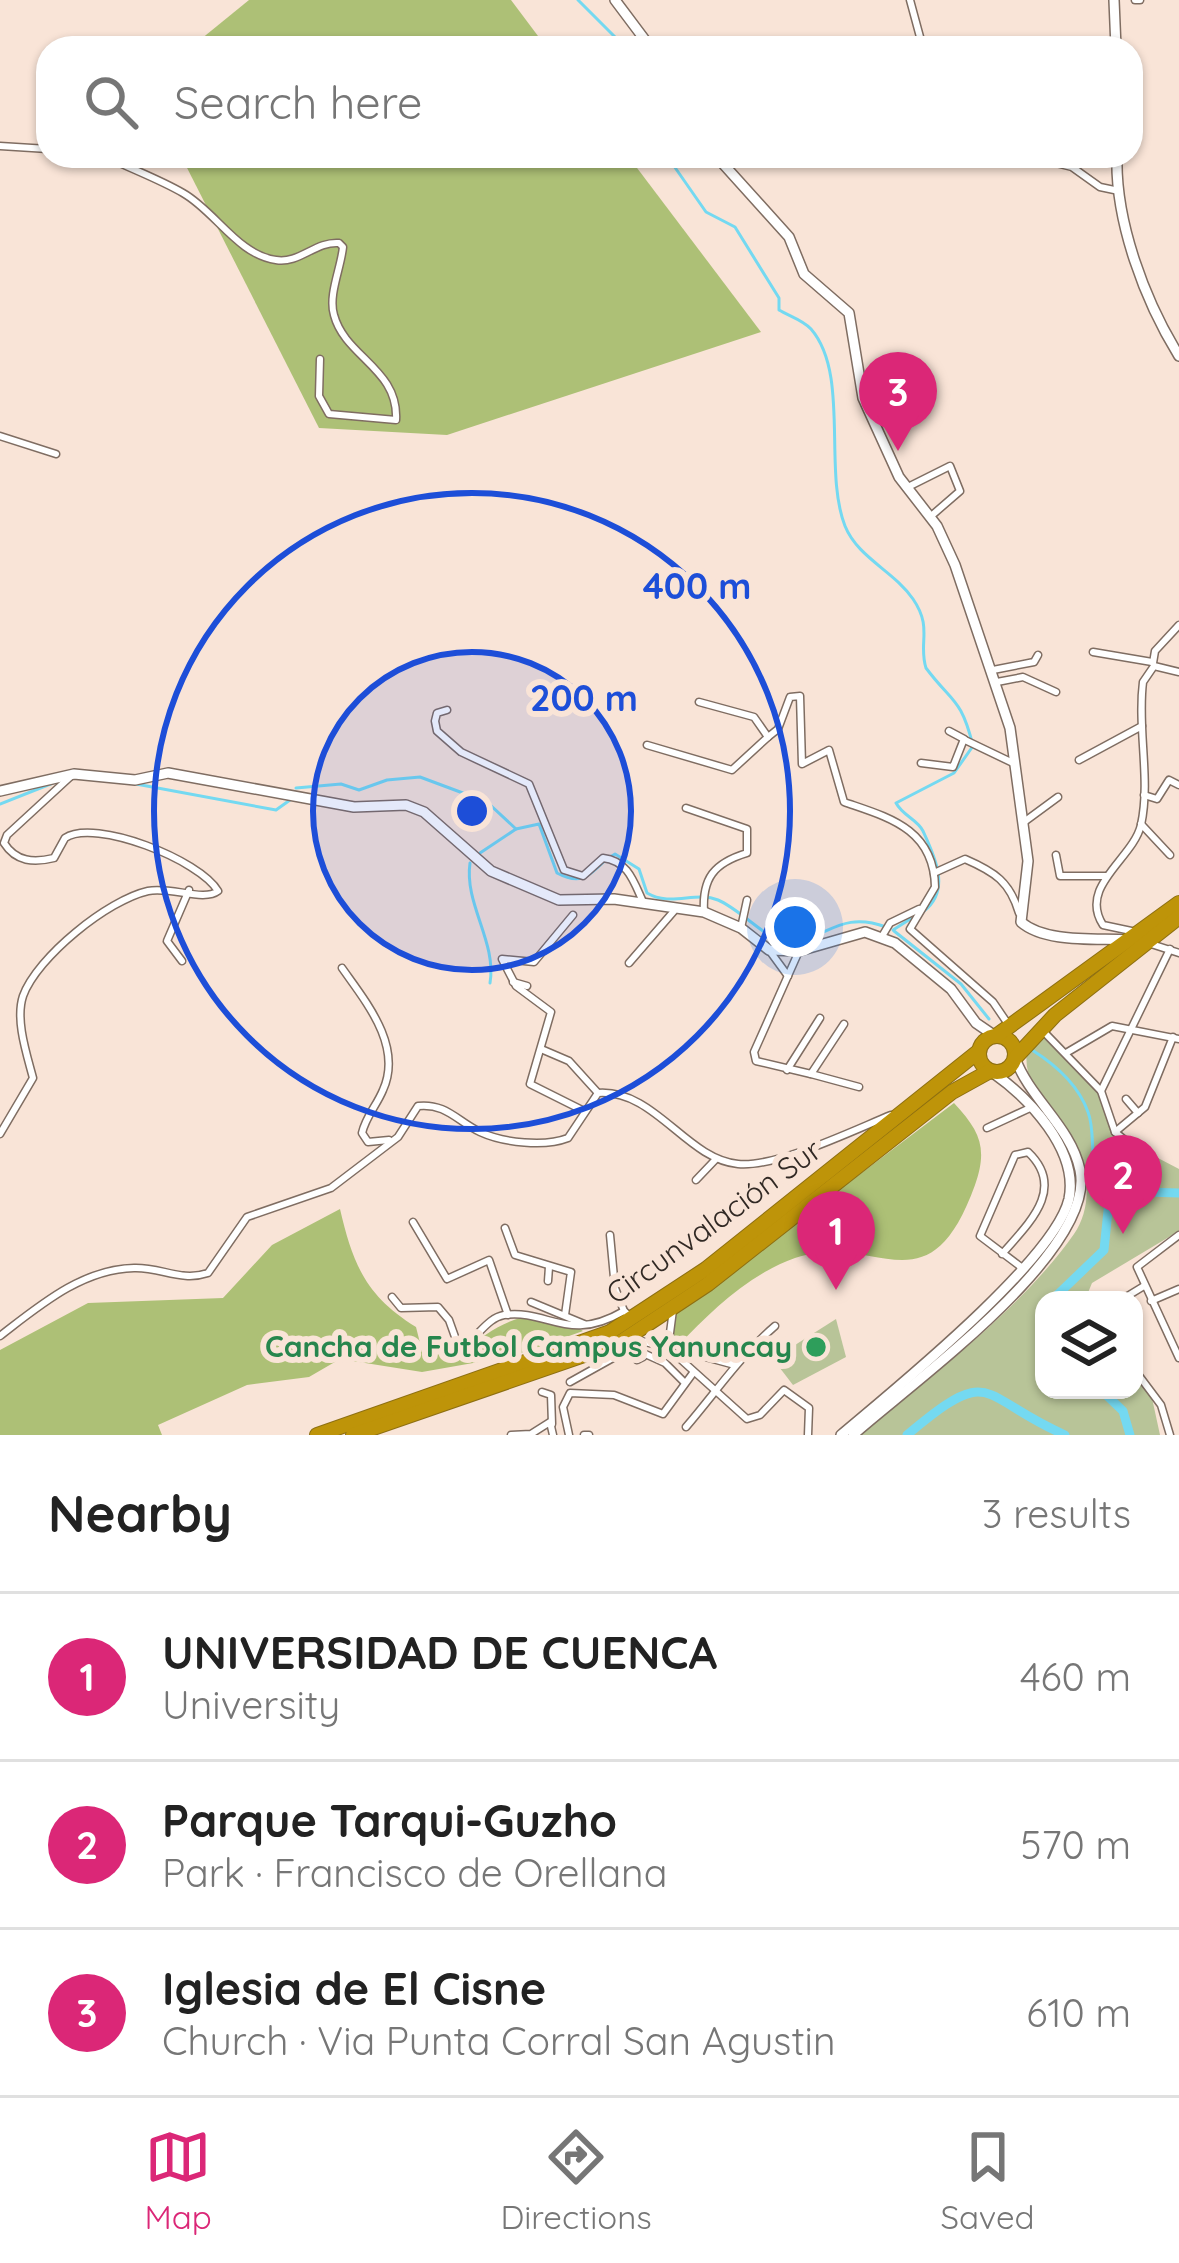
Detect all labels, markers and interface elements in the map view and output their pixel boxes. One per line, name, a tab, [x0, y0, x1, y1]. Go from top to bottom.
search box	[36, 36, 1143, 168]
icon: search	[78, 69, 144, 135]
text: Search here	[174, 74, 422, 130]
pin: 3	[859, 352, 937, 451]
text: 400 m	[643, 563, 751, 608]
text: 200 m	[530, 675, 638, 720]
centre of rings	[451, 790, 493, 832]
your location	[765, 897, 825, 957]
street label: Circunvalación Sur	[598, 1130, 829, 1312]
pin: 2	[1084, 1135, 1162, 1234]
pin: 1	[797, 1191, 875, 1290]
map controls	[1035, 1291, 1143, 1399]
button: layers	[1035, 1291, 1143, 1399]
place label: Cancha de Futbol Campus Yanuncay	[265, 1327, 792, 1365]
marker: Cancha de Futbol Campus Yanuncay	[803, 1334, 829, 1360]
text: Nearby	[48, 1481, 232, 1545]
text: 3 results	[982, 1489, 1131, 1538]
text: UNIVERSIDAD DE CUENCA	[162, 1624, 717, 1680]
text: 1	[79, 1652, 95, 1701]
text: 460 m	[1020, 1652, 1131, 1701]
text: University	[162, 1680, 340, 1729]
text: Parque Tarqui-Guzho	[162, 1792, 617, 1848]
text: 2	[76, 1820, 98, 1869]
text: 570 m	[1020, 1820, 1131, 1869]
text: Park · Francisco de Orellana	[162, 1848, 667, 1897]
text: Iglesia de El Cisne	[162, 1960, 546, 2016]
text: 3	[77, 1988, 97, 2037]
text: 610 m	[1026, 1988, 1131, 2037]
text: Church · Via Punta Corral San Agustin	[162, 2016, 836, 2065]
tab: Map	[144, 2124, 212, 2237]
tab: Directions	[500, 2124, 652, 2237]
tab: Saved	[941, 2124, 1035, 2237]

